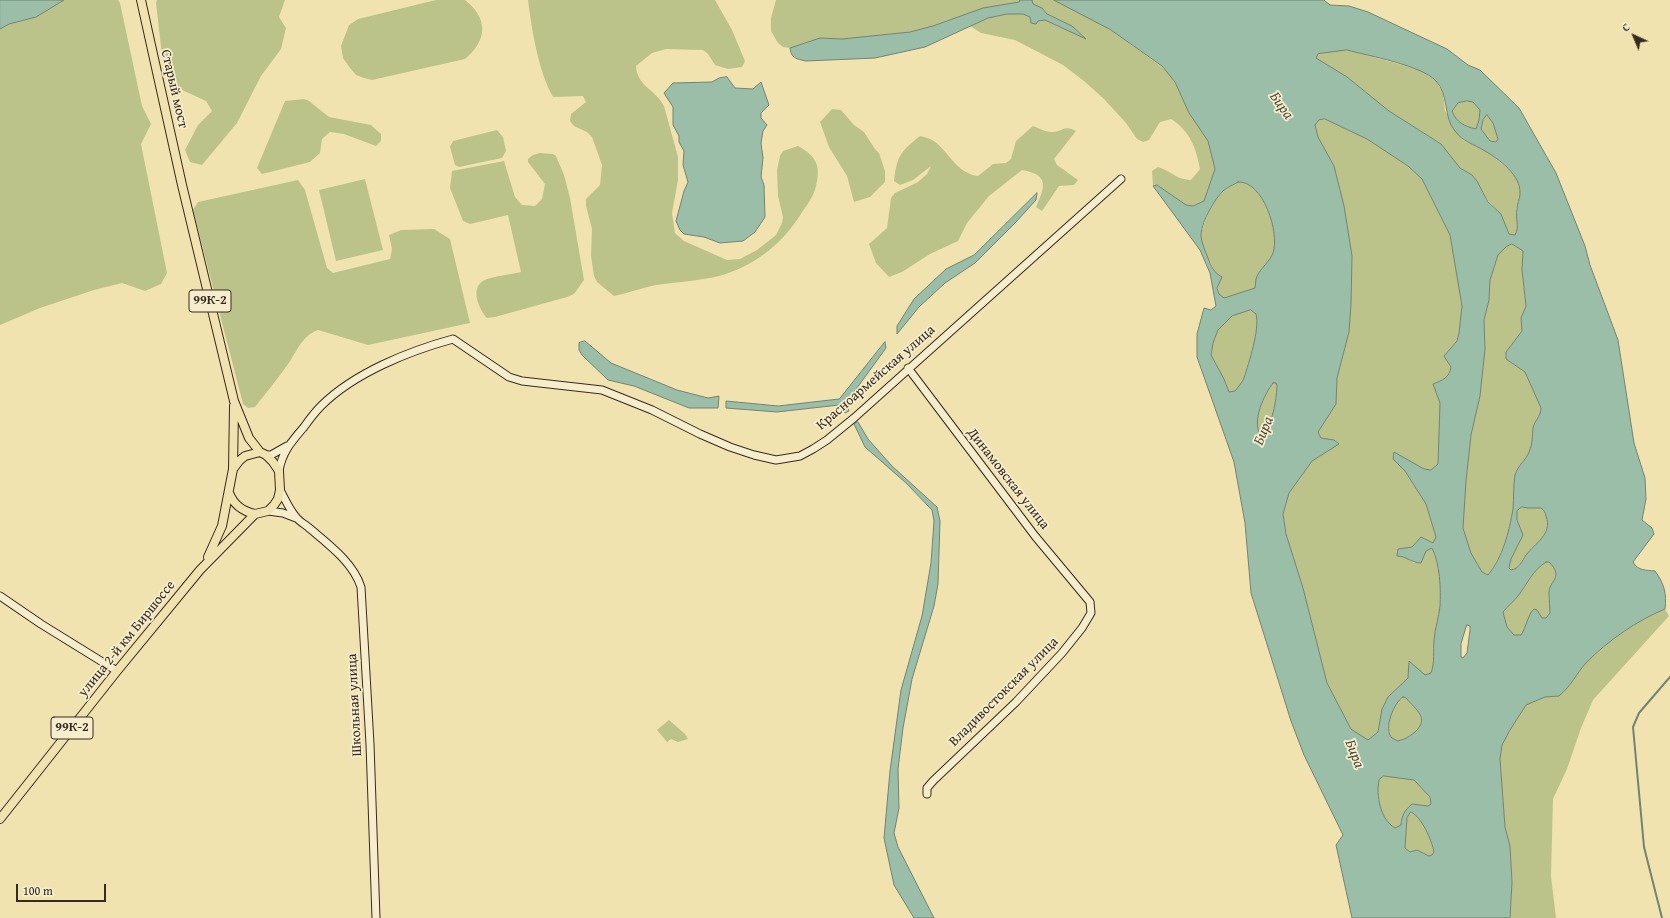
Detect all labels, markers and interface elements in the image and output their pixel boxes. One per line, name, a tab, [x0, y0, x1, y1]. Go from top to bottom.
north arrow	[1614, 16, 1654, 56]
text: С	[1618, 19, 1633, 35]
street label: Старый мост	[157, 48, 191, 130]
water label: Бира	[1265, 89, 1297, 123]
road number: 99К-2	[189, 290, 231, 312]
street label: Красноармейская улица	[813, 322, 939, 434]
water label: Бира	[1250, 414, 1278, 448]
street label: Динамовская улица	[963, 425, 1053, 533]
street label: улица 2-й км Биршоссе	[75, 577, 179, 701]
street label: Владивостокская улица	[946, 634, 1062, 750]
street label: Школьная улица	[344, 653, 366, 757]
road number: 99К-2	[51, 717, 93, 739]
water label: Бира	[1340, 737, 1368, 771]
scale bar	[18, 876, 108, 902]
text: 100 m	[23, 882, 53, 899]

